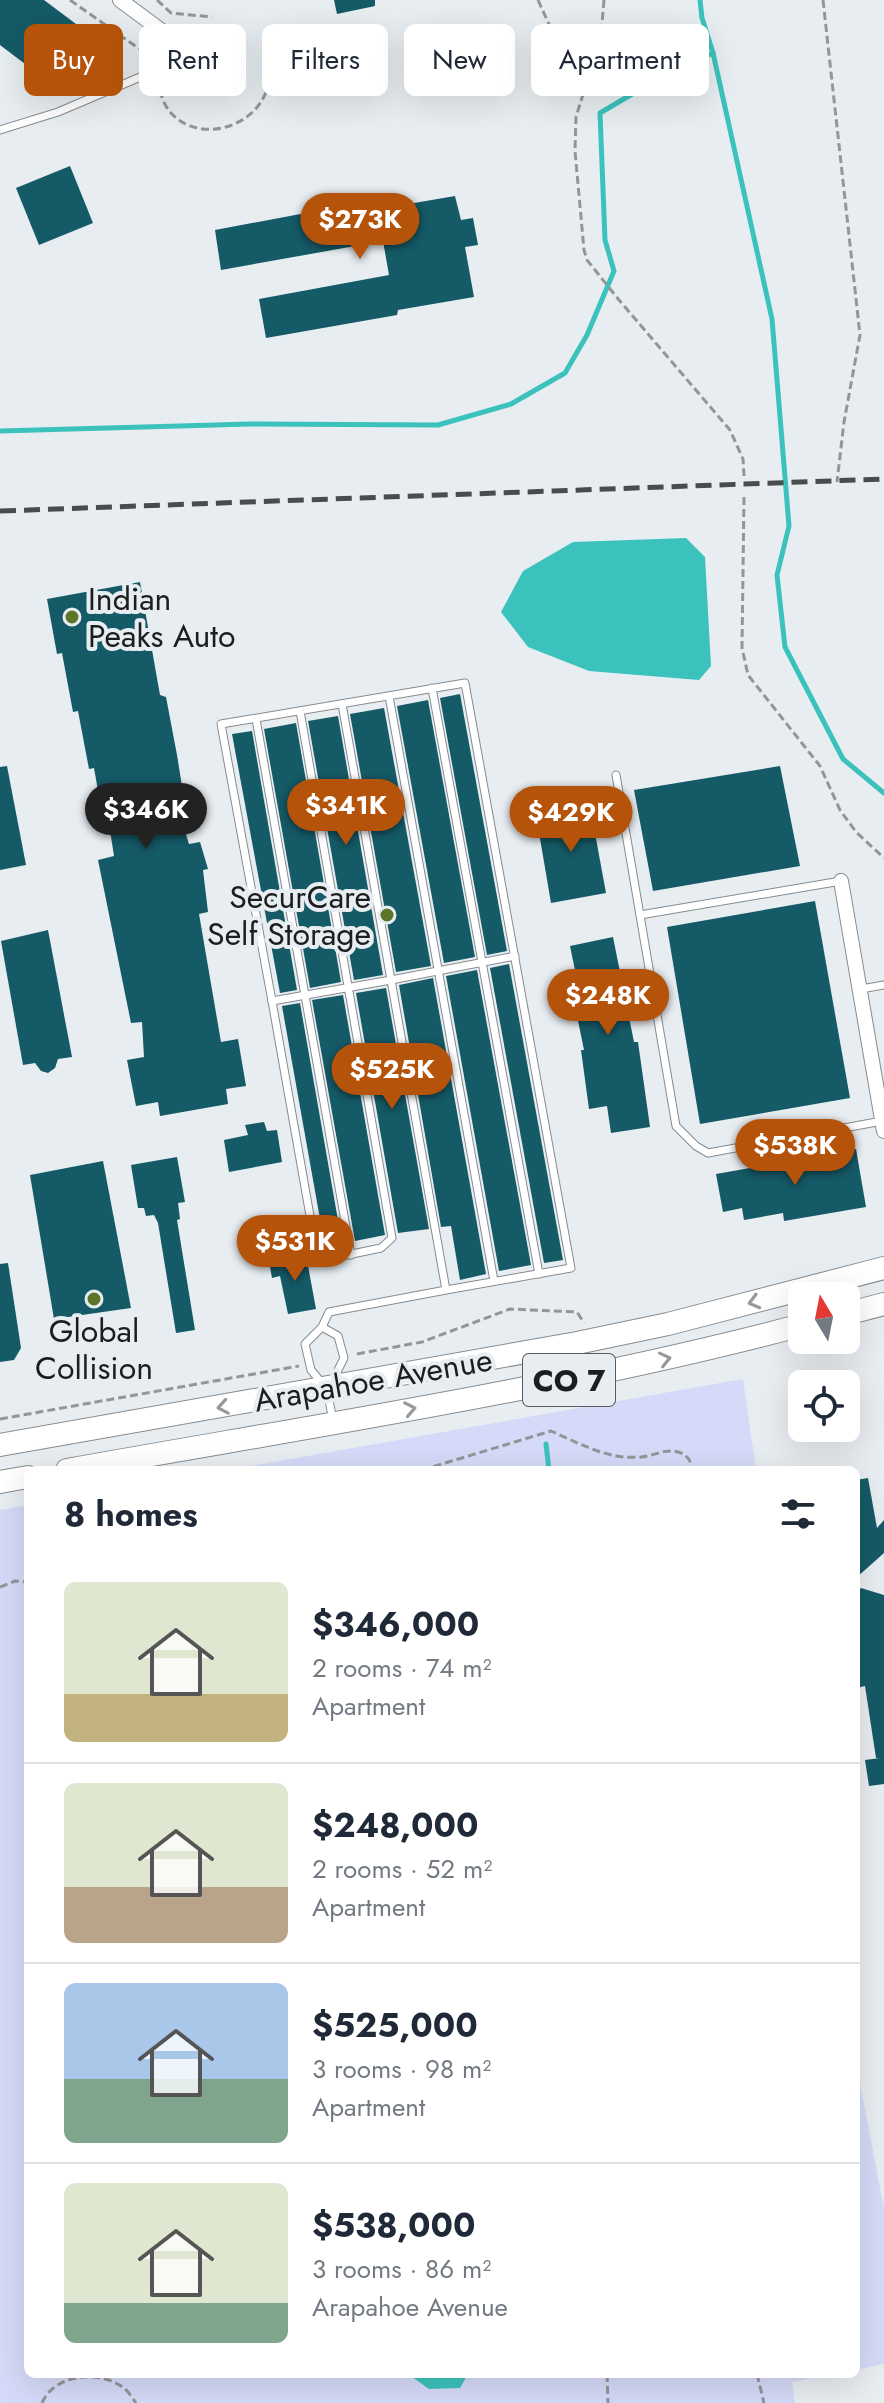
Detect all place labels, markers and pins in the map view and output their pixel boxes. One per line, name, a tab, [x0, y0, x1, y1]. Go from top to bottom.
pin: $273K	[304, 193, 416, 261]
place label: Indian Peaks Auto	[88, 576, 235, 659]
marker: Indian Peaks Auto	[63, 608, 81, 626]
pin: $341K	[290, 779, 402, 847]
pin: $346K	[90, 783, 202, 851]
pin: $429K	[515, 786, 627, 854]
place label: SecurCare Self Storage	[207, 874, 371, 957]
marker: SecurCare Self Storage	[378, 906, 396, 924]
pin: $248K	[552, 969, 664, 1037]
pin: $525K	[336, 1043, 448, 1111]
pin: $538K	[739, 1119, 851, 1187]
pin: $531K	[239, 1215, 351, 1283]
marker: Global Collision	[85, 1290, 103, 1308]
place label: Global Collision	[35, 1308, 153, 1391]

